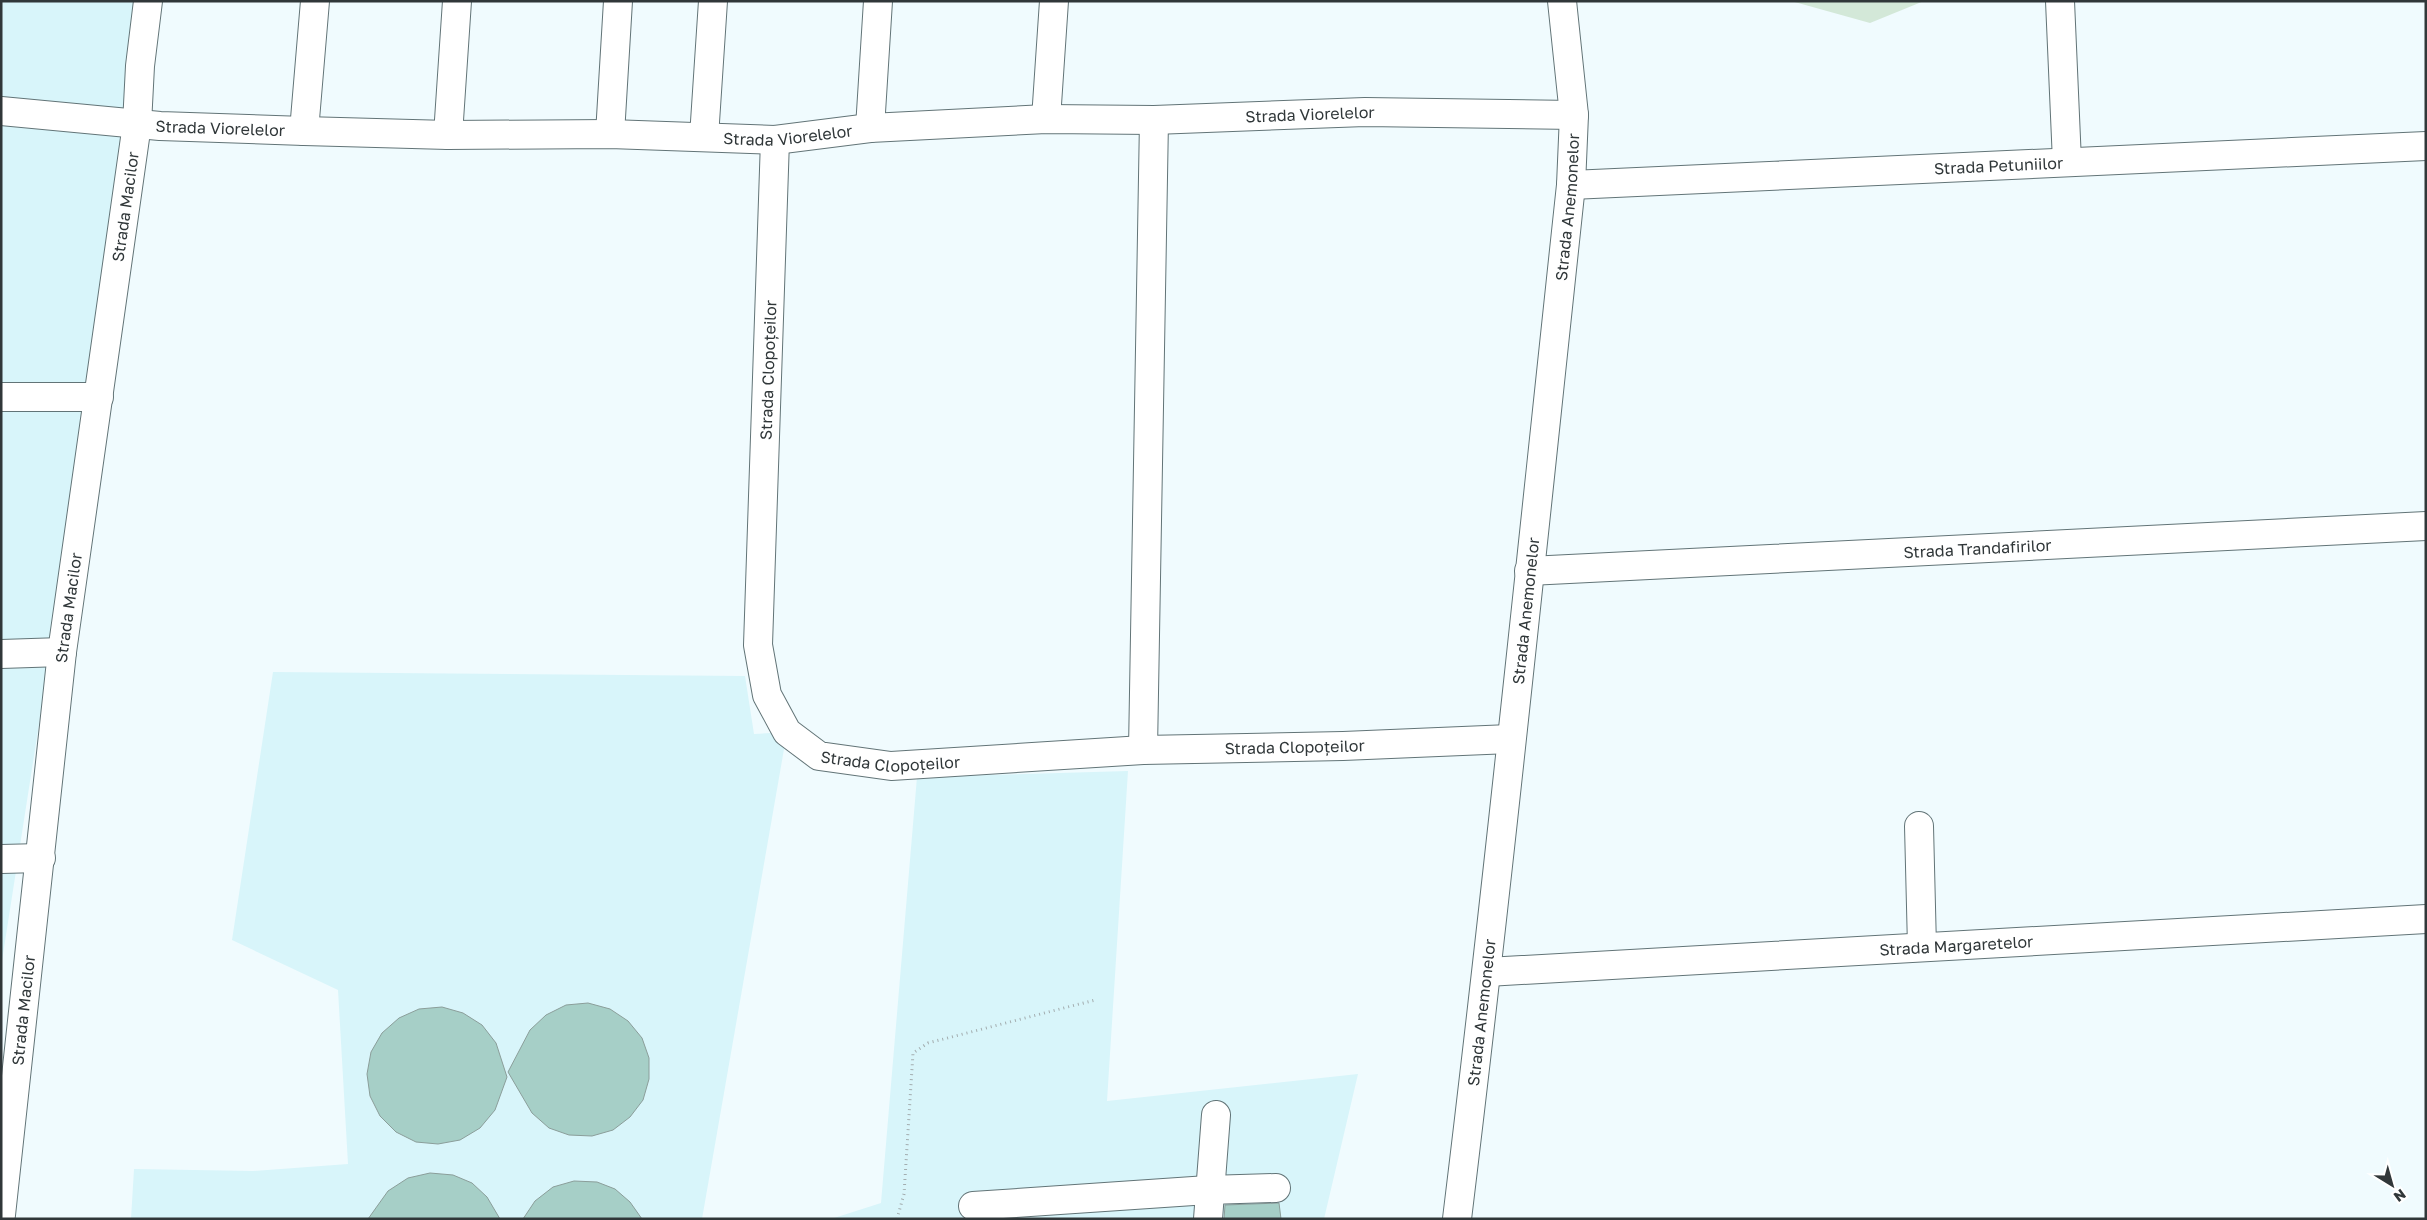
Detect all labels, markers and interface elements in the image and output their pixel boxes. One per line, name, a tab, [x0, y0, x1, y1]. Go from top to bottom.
street label: Strada Viorelelor	[1245, 102, 1375, 127]
street label: Strada Viorelelor	[155, 116, 285, 140]
street label: Strada Viorelelor	[723, 120, 853, 150]
street label: Strada Anemonelor	[1551, 133, 1583, 282]
street label: Strada Macilor	[108, 150, 143, 263]
street label: Strada Petuniilor	[1933, 153, 2064, 178]
street label: Strada Clopoțeilor	[756, 300, 780, 440]
street label: Strada Trandafirilor	[1903, 535, 2052, 562]
street label: Strada Anemonelor	[1508, 536, 1543, 686]
street label: Strada Macilor	[51, 551, 86, 664]
street label: Strada Clopoțeilor	[1224, 735, 1365, 758]
street label: Strada Clopoțeilor	[819, 746, 961, 776]
street label: Strada Margaretelor	[1879, 931, 2034, 960]
street label: Strada Anemonelor	[1463, 938, 1500, 1087]
street label: Strada Macilor	[7, 954, 39, 1066]
north arrow	[2367, 1160, 2417, 1210]
text: N	[2391, 1186, 2409, 1206]

